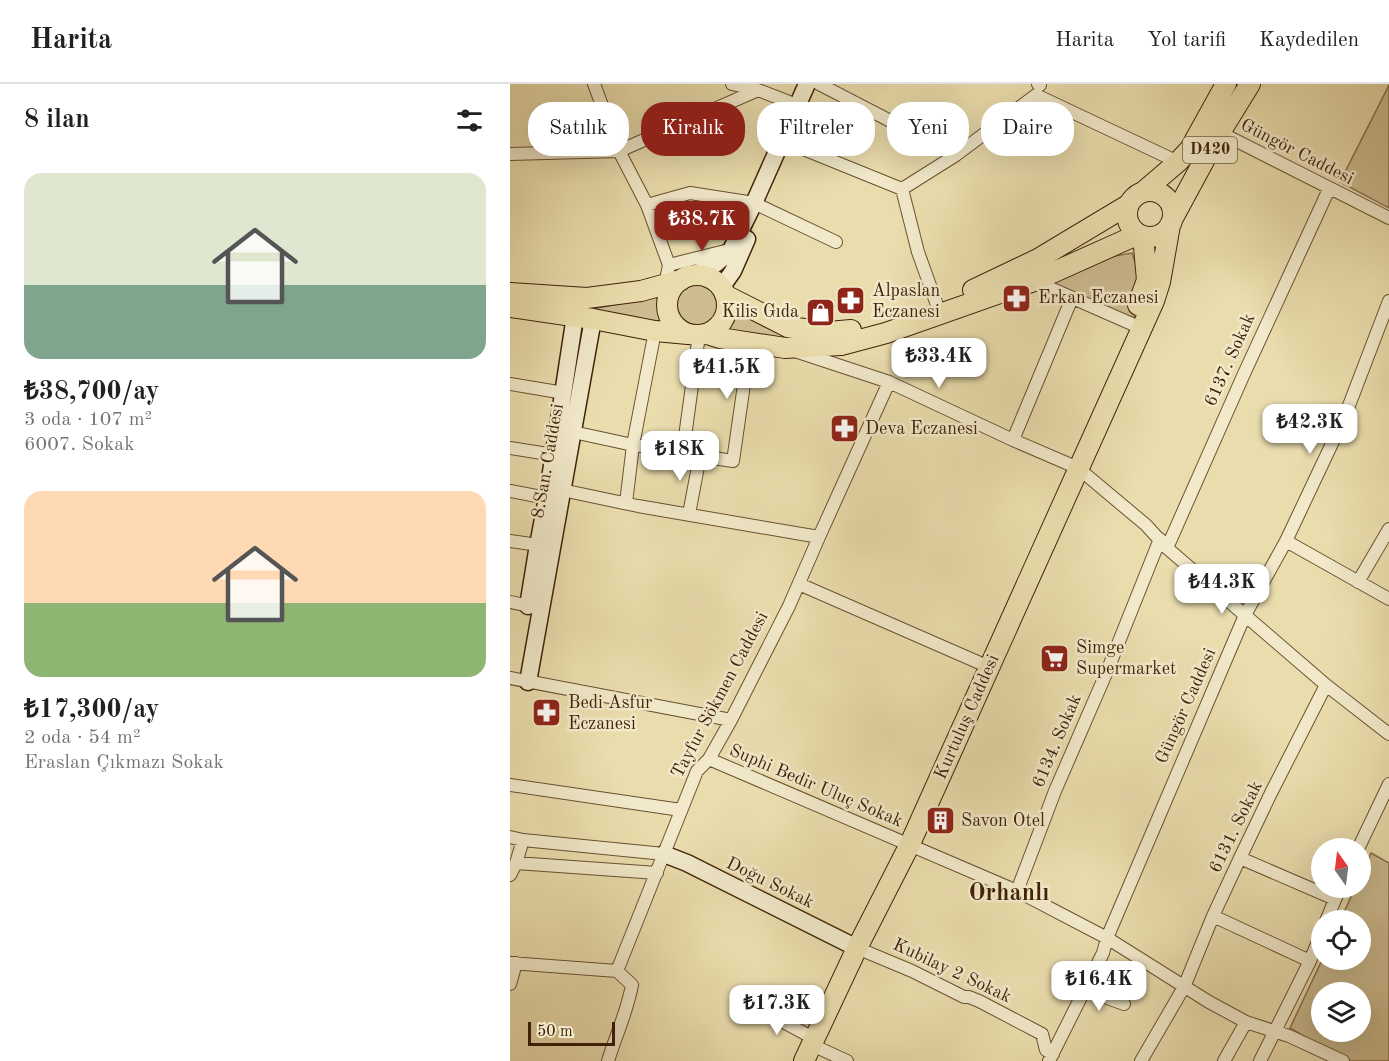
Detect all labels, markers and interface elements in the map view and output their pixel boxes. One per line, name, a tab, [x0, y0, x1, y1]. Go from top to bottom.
text: Harita	[30, 27, 112, 55]
text: Harita	[1055, 30, 1114, 51]
text: Yol tarifi	[1147, 30, 1226, 51]
text: Kaydedilen	[1259, 30, 1359, 51]
chip: Satılık	[528, 102, 629, 156]
chip: Kiralık	[641, 102, 745, 156]
chip: Filtreler	[757, 102, 875, 156]
chip: Yeni	[887, 102, 969, 156]
chip: Daire	[981, 102, 1074, 156]
icon: filters	[453, 104, 486, 137]
text: 8 ilan	[24, 107, 90, 133]
street label: Güngör Caddesi	[1238, 116, 1356, 188]
road number: D420	[1183, 137, 1237, 163]
pin: ₺38.7K	[653, 201, 751, 252]
text: ₺38.7K	[668, 210, 736, 230]
icon: home	[201, 212, 309, 320]
place label: Alpaslan Eczanesi	[872, 282, 940, 321]
pharmacy icon: Erkan Eczanesi	[1001, 282, 1033, 314]
pharmacy icon: Alpaslan Eczanesi	[835, 285, 867, 317]
place label: Erkan Eczanesi	[1038, 289, 1159, 307]
shop icon: Kilis Gıda	[804, 296, 836, 328]
place label: Kilis Gıda	[722, 303, 799, 321]
street label: 6137. Sokak	[1202, 311, 1258, 409]
pin: ₺33.4K	[890, 338, 988, 389]
text: ₺33.4K	[905, 347, 973, 367]
pin: ₺41.5K	[678, 349, 776, 400]
text: ₺41.5K	[693, 358, 761, 378]
text: ₺38,700/ay	[24, 379, 159, 405]
street label: 8.San. Caddesi	[529, 402, 567, 520]
pin: ₺42.3K	[1261, 404, 1359, 455]
text: 3 oda · 107 m²	[24, 410, 152, 430]
pharmacy icon: Deva Eczanesi	[828, 413, 860, 445]
text: ₺42.3K	[1276, 413, 1344, 433]
place label: Deva Eczanesi	[865, 420, 978, 438]
pin: ₺18K	[644, 431, 716, 482]
text: 6007. Sokak	[24, 435, 135, 455]
text: ₺18K	[655, 440, 705, 460]
icon: home	[201, 530, 309, 638]
pin: ₺44.3K	[1173, 564, 1271, 615]
text: ₺44.3K	[1188, 573, 1256, 593]
street label: Tayfur Sökmen Caddesi	[669, 609, 772, 781]
place label: Simge Supermarket	[1076, 639, 1176, 678]
supermarket icon: Simge Supermarket	[1039, 642, 1071, 674]
street label: Güngör Caddesi	[1153, 646, 1220, 766]
street label: Kurtuluş Caddesi	[931, 652, 1003, 782]
street label: 6134. Sokak	[1029, 692, 1085, 790]
place label: Bedi Asfur Eczanesi	[568, 694, 653, 733]
text: ₺17,300/ay	[24, 697, 159, 723]
pharmacy icon: Bedi Asfur Eczanesi	[531, 697, 563, 729]
text: 2 oda · 54 m²	[24, 728, 141, 748]
street label: Suphi Bedir Uluç Sokak	[727, 741, 905, 831]
text: Eraslan Çıkmazı Sokak	[24, 753, 224, 773]
street label: 6131. Sokak	[1206, 778, 1266, 876]
building icon: Savon Otel	[924, 805, 956, 837]
place label: Savon Otel	[961, 812, 1045, 830]
north arrow	[1311, 838, 1371, 898]
map controls	[1311, 838, 1371, 1042]
street label: Doğu Sokak	[723, 854, 817, 912]
district label: Orhanlı	[969, 882, 1049, 906]
button: locate	[1311, 910, 1371, 970]
street label: Kubilay 2 Sokak	[890, 936, 1014, 1006]
pin: ₺16.4K	[1050, 961, 1148, 1012]
text: ₺16.4K	[1065, 970, 1133, 990]
button: layers	[1311, 982, 1371, 1042]
pin: ₺17.3K	[728, 985, 826, 1036]
text: ₺17.3K	[743, 994, 811, 1014]
scale bar	[528, 1019, 615, 1046]
text: 50 m	[537, 1024, 573, 1040]

